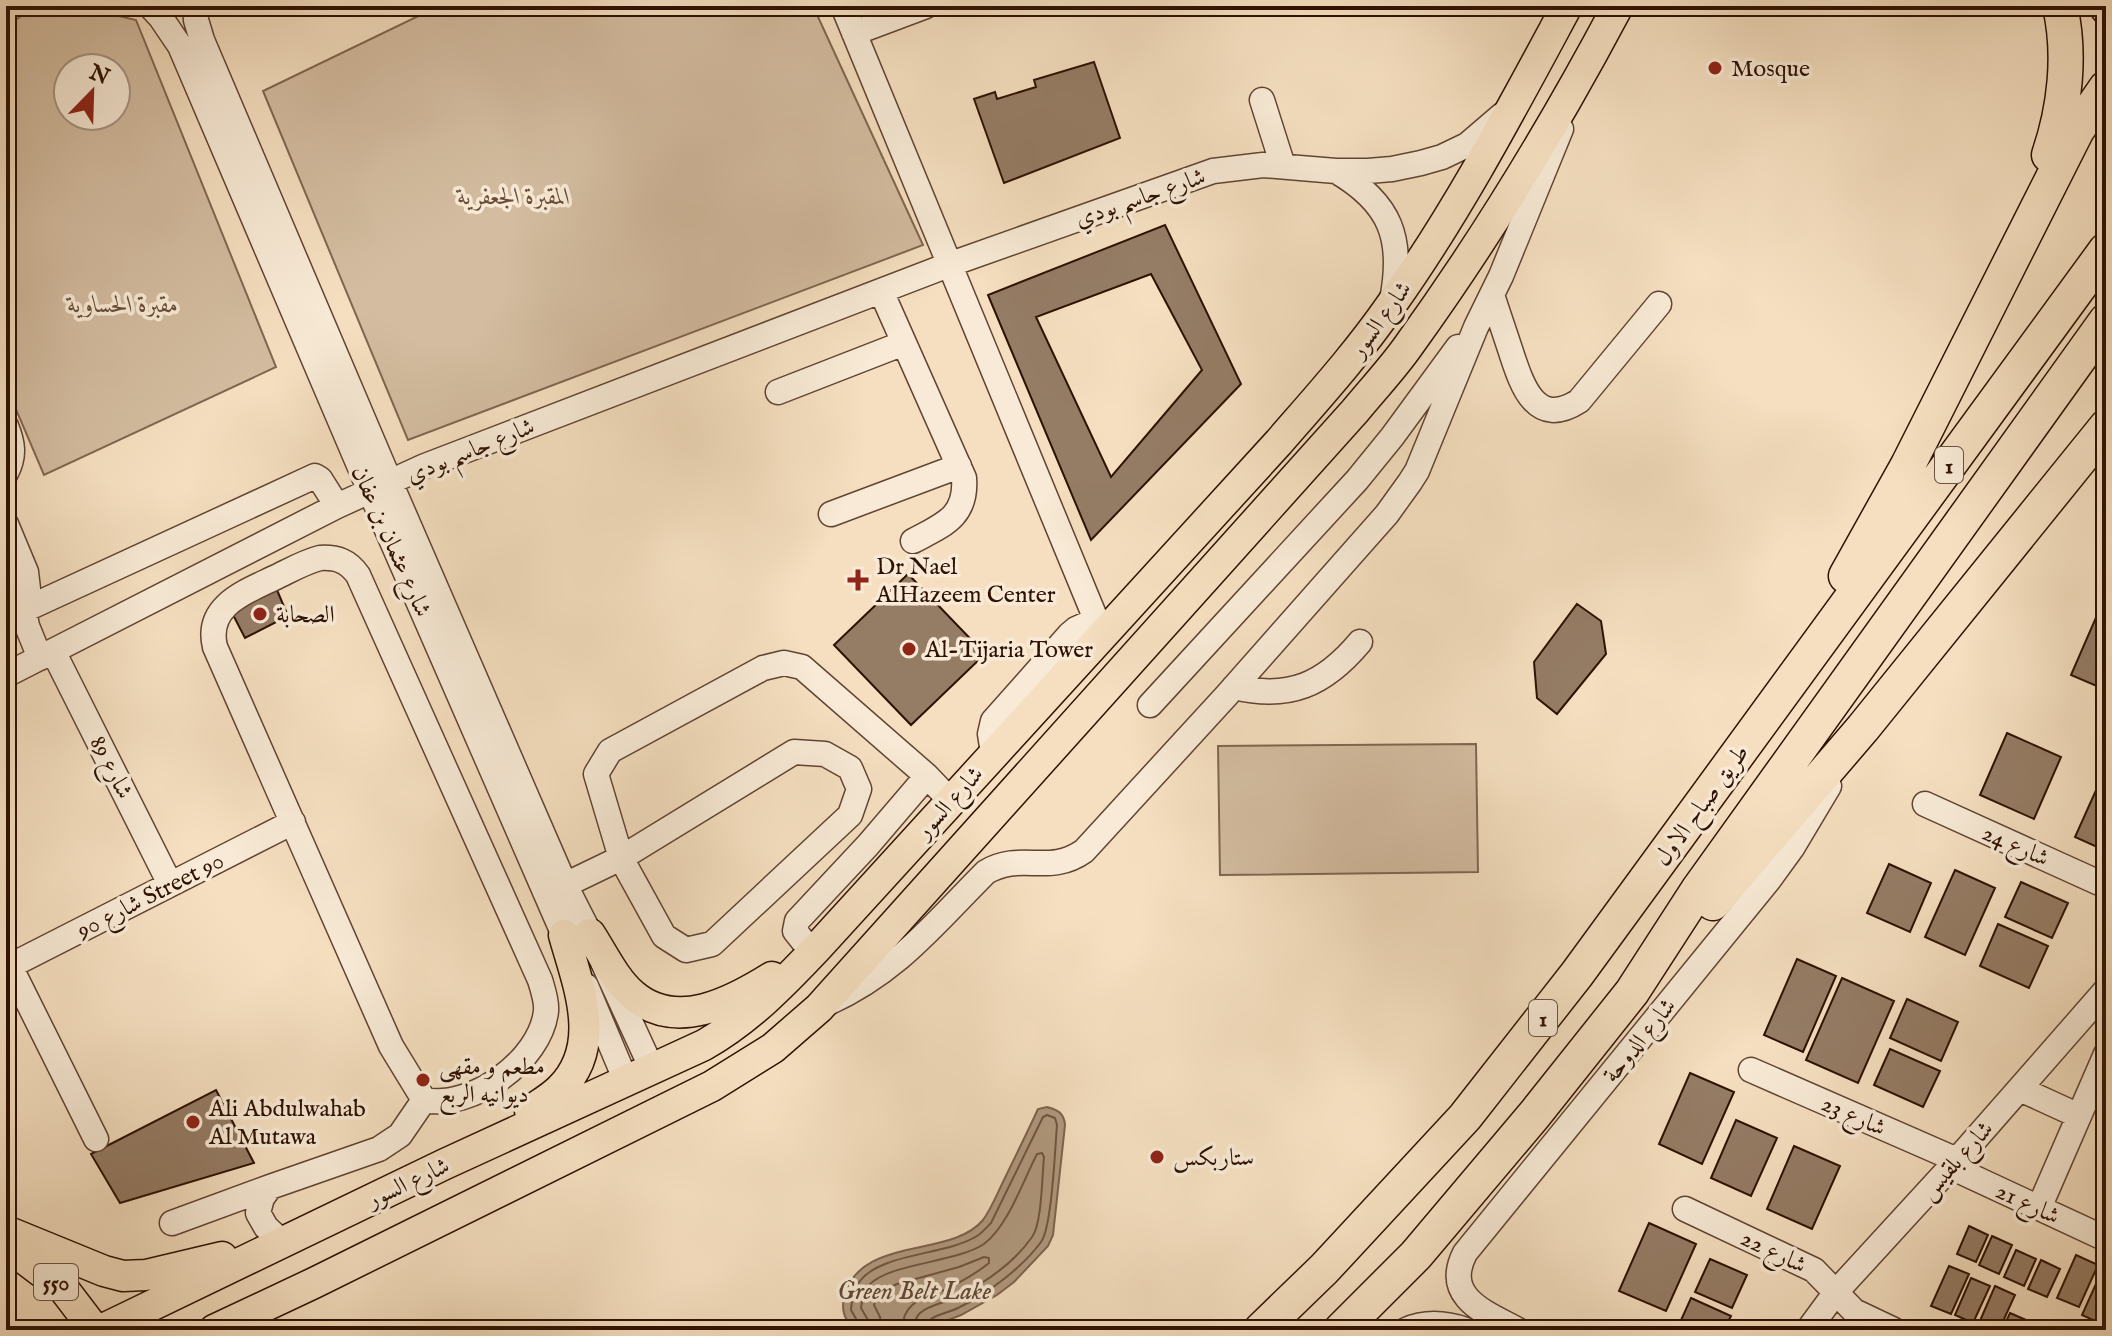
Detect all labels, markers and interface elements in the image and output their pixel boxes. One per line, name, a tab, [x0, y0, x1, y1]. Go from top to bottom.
north arrow	[52, 52, 132, 132]
place label: Mosque	[1731, 54, 1810, 85]
text: N	[84, 58, 113, 92]
marker: Mosque	[1706, 59, 1724, 77]
street label: شارع جاسم بودي	[1071, 162, 1212, 242]
park label: المقبرة الجعفرية	[456, 182, 570, 213]
street label: شارع السور	[1342, 275, 1422, 368]
park label: مقبرة الحساوية	[65, 290, 179, 321]
street label: شارع جاسم بودي	[402, 412, 542, 498]
road number: 1	[1935, 447, 1963, 483]
street label: شارع عثمان بن عفان	[341, 461, 438, 623]
place label: Dr Nael AlHazeem Center	[875, 552, 1056, 611]
marker: Dr Nael AlHazeem Center	[847, 569, 869, 591]
place label: الصحابة	[276, 600, 335, 631]
marker: الصحابة	[251, 605, 269, 623]
place label: Al-Tijaria Tower	[924, 635, 1093, 666]
marker: Al-Tijaria Tower	[900, 640, 918, 658]
street label: شارع 89	[79, 731, 140, 806]
street label: طريق صباح الاول	[1648, 739, 1760, 875]
street label: شارع السور	[908, 760, 993, 849]
street label: شارع 24	[1976, 818, 2054, 877]
street label: شارع 90 Street 90	[71, 846, 231, 950]
street label: شارع الدوحة	[1597, 992, 1686, 1092]
road number: 1	[1529, 1000, 1557, 1036]
place label: مطعم و مقهى ديوانيه الربع	[439, 1052, 545, 1116]
marker: مطعم و مقهى ديوانيه الربع	[414, 1071, 432, 1089]
street label: شارع 23	[1815, 1089, 1890, 1147]
place label: Ali Abdulwahab Al Mutawa	[208, 1094, 366, 1153]
marker: Ali Abdulwahab Al Mutawa	[184, 1113, 202, 1131]
street label: شارع بلقيس	[1913, 1115, 2003, 1209]
place label: ستاربكس	[1173, 1143, 1254, 1174]
marker: ستاربكس	[1148, 1148, 1166, 1166]
street label: شارع السور	[360, 1151, 456, 1220]
street label: شارع 21	[1989, 1176, 2064, 1235]
street label: شارع 22	[1734, 1223, 1811, 1284]
road number: 550	[34, 1264, 78, 1300]
water label: Green Belt Lake	[837, 1275, 991, 1308]

